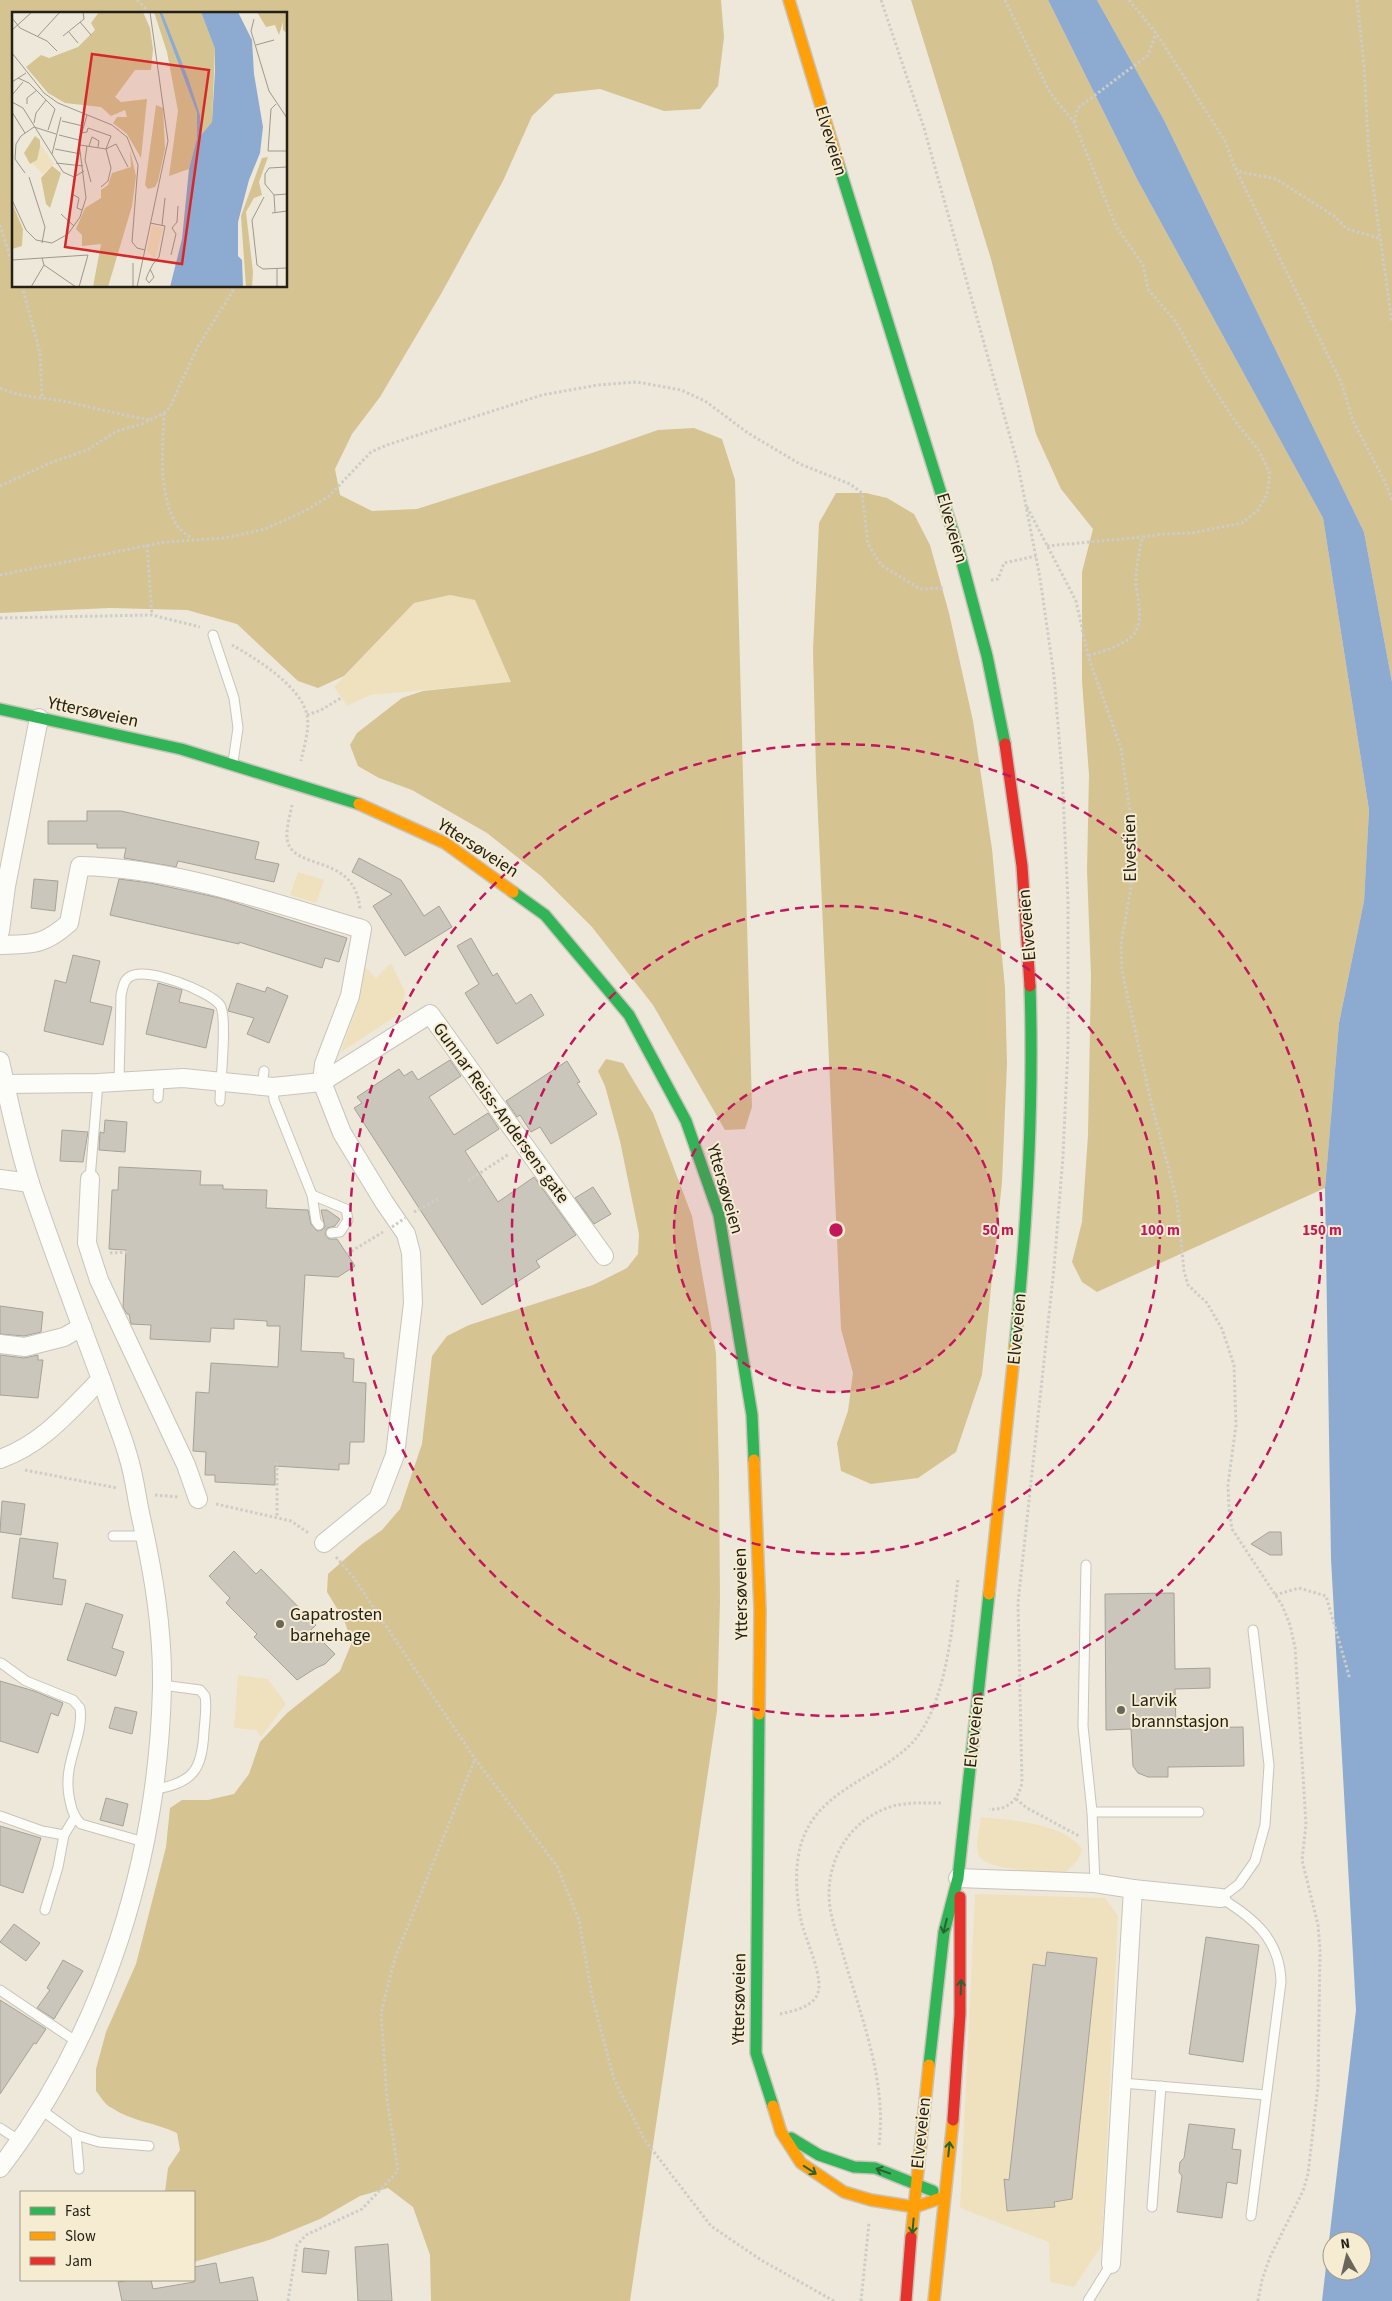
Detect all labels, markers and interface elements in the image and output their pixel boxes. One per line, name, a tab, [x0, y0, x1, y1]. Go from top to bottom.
inset map	[12, 12, 288, 288]
street label: Elveveien	[809, 103, 853, 179]
street label: Elveveien	[930, 490, 974, 566]
street label: Yttersøveien	[44, 690, 141, 734]
street label: Yttersøveien	[432, 812, 524, 884]
street label: Elvestien	[1117, 814, 1143, 882]
street label: Elveveien	[1011, 888, 1043, 962]
street label: Gunnar Reiss-Andersens gate	[427, 1017, 575, 1209]
street label: Yttersøveien	[700, 1140, 750, 1237]
text: 50 m	[982, 1220, 1014, 1241]
text: 100 m	[1140, 1220, 1180, 1241]
text: 150 m	[1302, 1220, 1342, 1241]
centre of rings	[827, 1221, 845, 1239]
street label: Elveveien	[1001, 1292, 1033, 1366]
street label: Yttersøveien	[728, 1548, 754, 1641]
place label: Gapatrosten barnehage	[290, 1602, 382, 1648]
marker: Gapatrosten barnehage	[274, 1618, 286, 1630]
place label: Larvik brannstasjon	[1131, 1688, 1229, 1734]
street label: Elveveien	[958, 1695, 990, 1769]
marker: Larvik brannstasjon	[1115, 1704, 1127, 1716]
one-way arrow	[940, 1917, 950, 1933]
street label: Yttersøveien	[726, 1953, 752, 2046]
one-way arrow	[956, 1979, 966, 1996]
street label: Elveveien	[905, 2096, 937, 2170]
one-way arrow	[944, 2141, 954, 2157]
one-way arrow	[803, 2164, 817, 2175]
one-way arrow	[876, 2166, 891, 2175]
legend	[20, 2191, 195, 2281]
text: Fast	[65, 2201, 91, 2222]
one-way arrow	[908, 2218, 918, 2234]
text: Slow	[65, 2226, 96, 2247]
north arrow	[1322, 2231, 1372, 2281]
text: N	[1339, 2234, 1351, 2255]
text: Jam	[65, 2251, 92, 2272]

